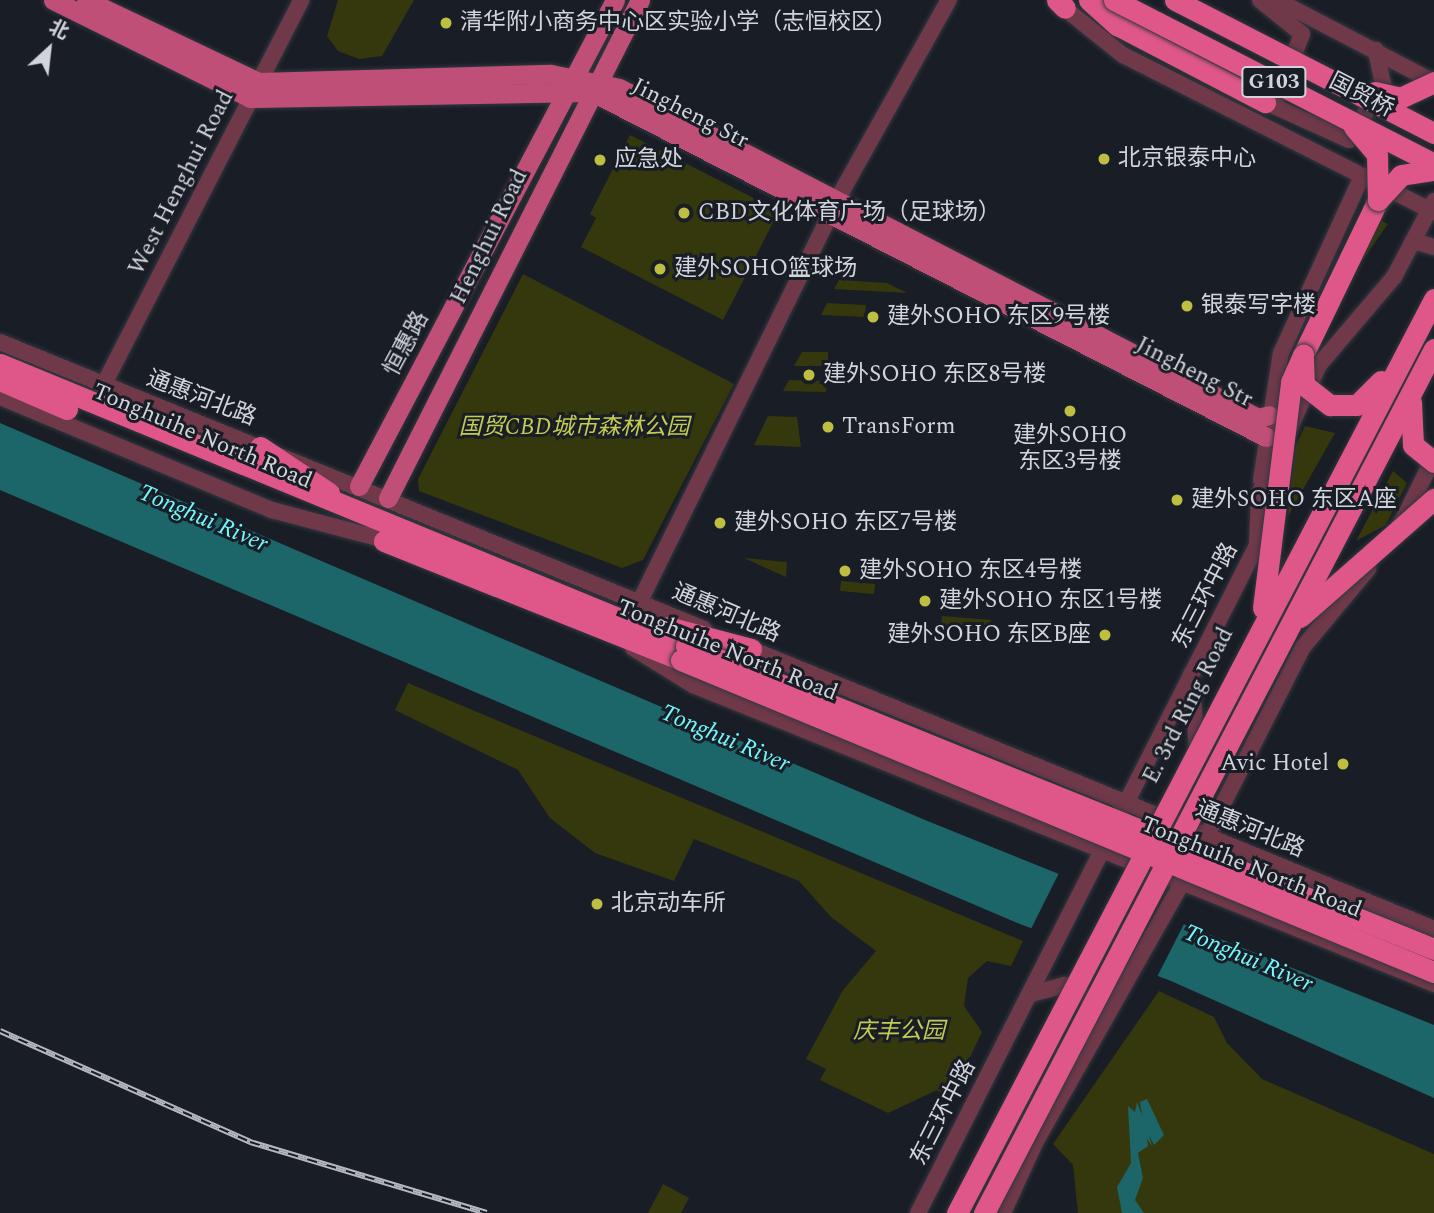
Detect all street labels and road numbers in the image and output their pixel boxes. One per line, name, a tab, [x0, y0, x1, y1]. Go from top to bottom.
road number: G103	[1241, 64, 1307, 100]
street label: 国贸桥	[1324, 68, 1398, 124]
street label: Jingheng Str	[627, 73, 753, 155]
street label: West Henghui Road	[124, 86, 240, 280]
street label: Henghui Road	[445, 165, 535, 309]
street label: 恒惠路	[379, 307, 435, 381]
street label: Jingheng Str	[1131, 332, 1257, 414]
street label: 通惠河北路	[142, 366, 260, 432]
street label: Tonghuihe North Road	[88, 378, 316, 496]
street label: 东三环中路	[1168, 539, 1244, 653]
street label: 通惠河北路	[668, 579, 784, 649]
street label: Tonghuihe North Road	[613, 594, 841, 708]
street label: E. 3rd Ring Road	[1138, 623, 1240, 789]
street label: 通惠河北路	[1192, 796, 1308, 864]
street label: Tonghuihe North Road	[1137, 811, 1365, 925]
street label: 东三环中路	[906, 1056, 982, 1170]

